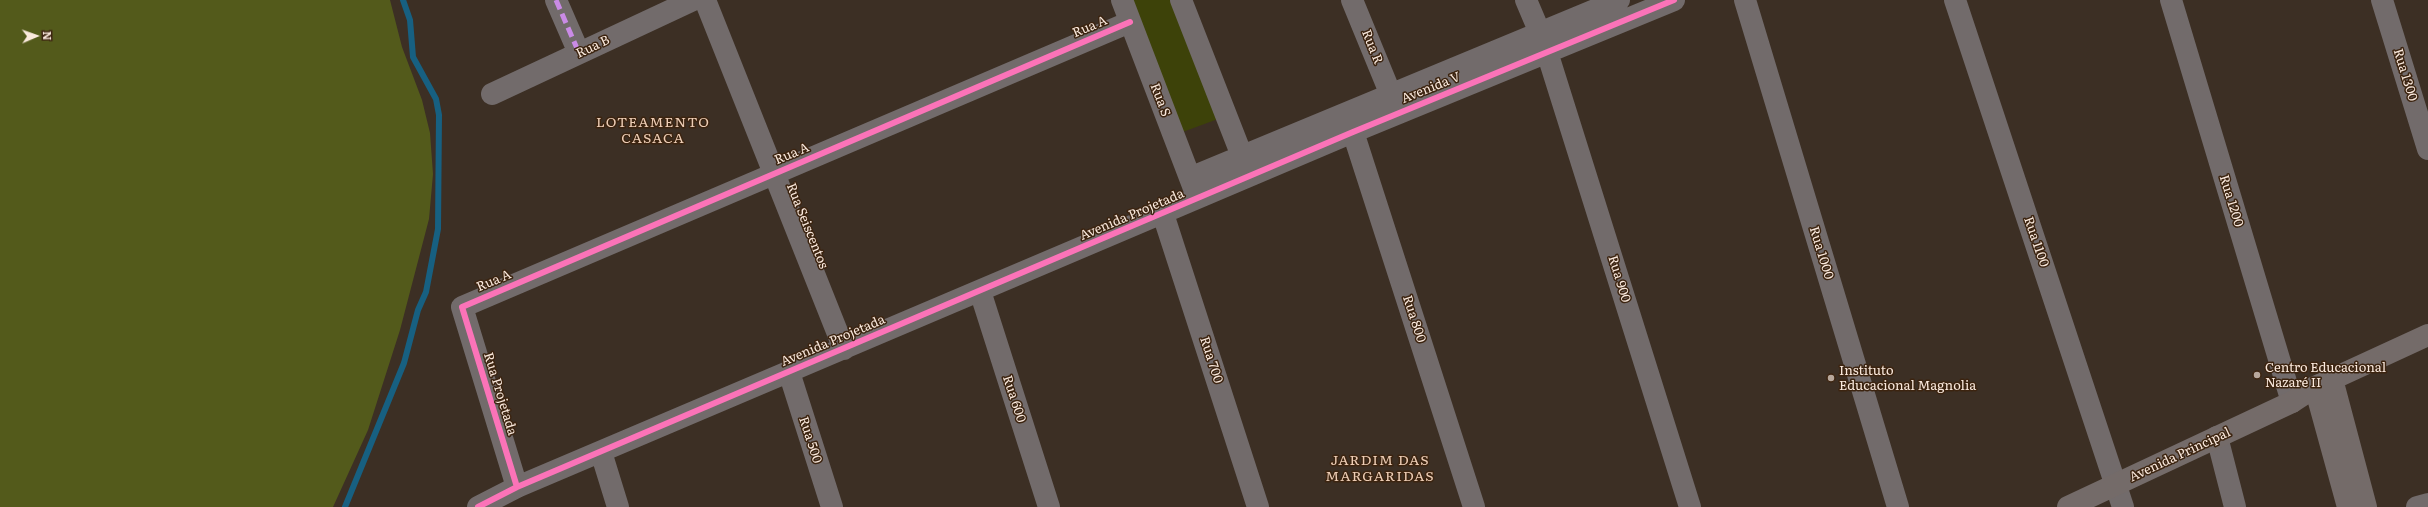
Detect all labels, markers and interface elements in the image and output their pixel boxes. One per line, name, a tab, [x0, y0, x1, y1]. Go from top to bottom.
street label: Rua A	[1070, 13, 1110, 41]
north arrow	[16, 16, 56, 56]
street label: Rua R	[1358, 27, 1386, 67]
text: N	[40, 31, 56, 40]
street label: Rua B	[574, 32, 612, 62]
street label: Rua 1300	[2390, 47, 2420, 103]
street label: Avenida V	[1399, 69, 1463, 107]
street label: Rua S	[1147, 81, 1173, 119]
district label: LOTEAMENTO CASACA	[596, 115, 710, 148]
street label: Rua A	[772, 140, 812, 168]
street label: Rua 1200	[2216, 173, 2246, 229]
street label: Rua Seiscentos	[783, 181, 831, 271]
street label: Avenida Projetada	[1077, 186, 1187, 244]
street label: Rua 1100	[2020, 215, 2052, 269]
street label: Rua 1000	[1806, 225, 1836, 281]
street label: Rua 900	[1604, 254, 1634, 304]
street label: Rua A	[474, 267, 514, 295]
street label: Rua 800	[1399, 293, 1429, 345]
street label: Avenida Projetada	[778, 312, 888, 370]
street label: Rua 700	[1196, 335, 1226, 385]
street label: Rua Projetada	[480, 351, 520, 437]
place label: Centro Educacional Nazaré II	[2265, 360, 2386, 391]
place label: Instituto Educacional Magnolia	[1839, 363, 1976, 394]
marker: Centro Educacional Nazaré II	[2252, 370, 2262, 380]
street label: Rua 600	[999, 373, 1029, 425]
marker: Instituto Educacional Magnolia	[1826, 373, 1836, 383]
street label: Rua 500	[795, 415, 825, 465]
street label: Avenida Principal	[2127, 425, 2233, 485]
district label: JARDIM DAS MARGARIDAS	[1325, 453, 1435, 486]

